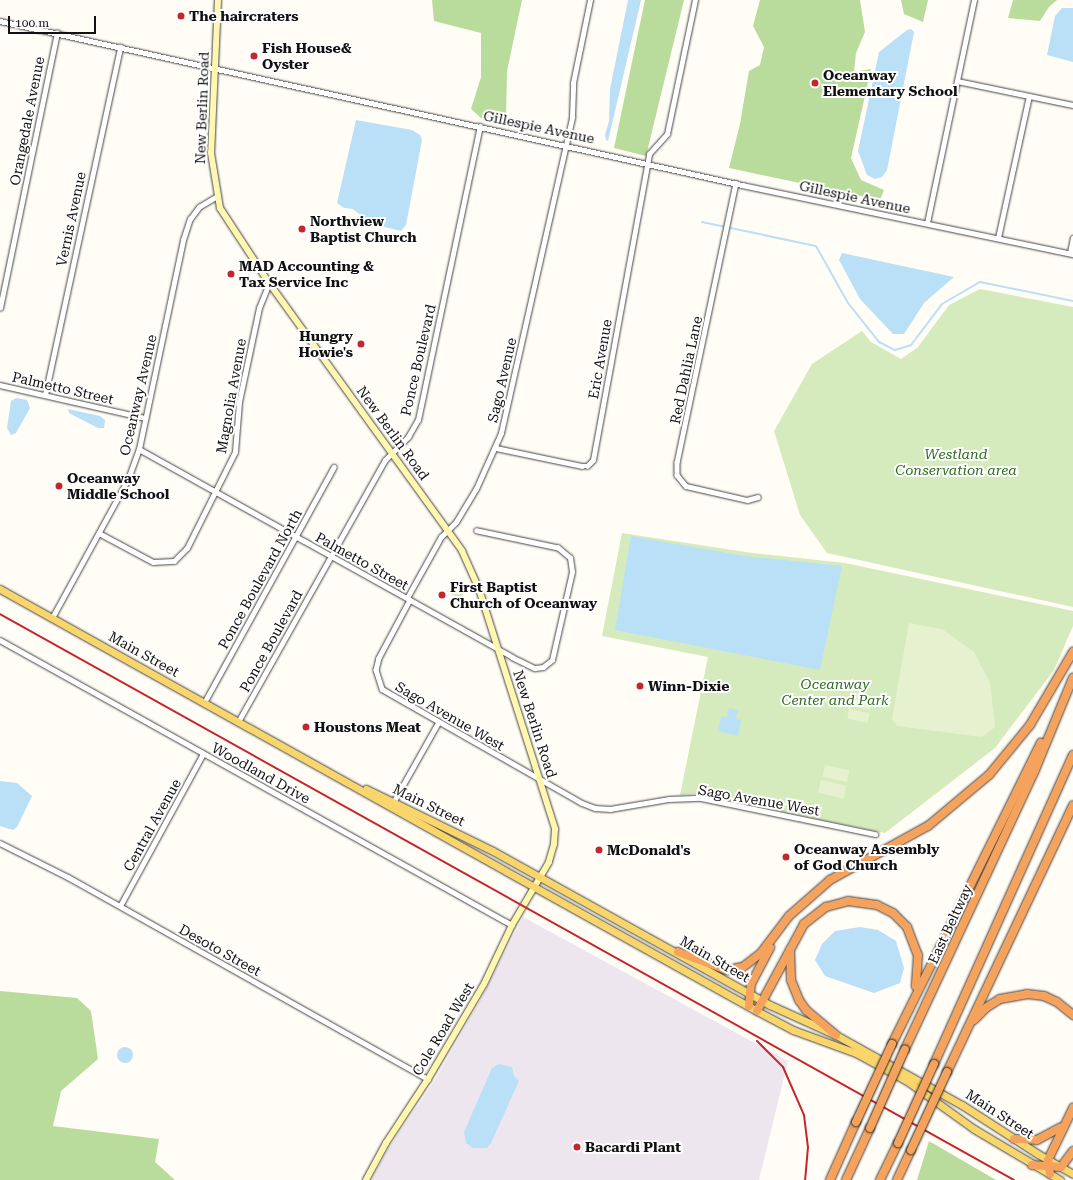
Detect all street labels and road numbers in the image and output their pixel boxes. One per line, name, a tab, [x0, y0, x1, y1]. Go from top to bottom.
street label: New Berlin Road	[192, 52, 212, 164]
street label: Orangedale Avenue	[6, 55, 48, 187]
street label: Gillespie Avenue	[482, 107, 596, 147]
street label: Vernis Avenue	[53, 170, 89, 268]
street label: Gillespie Avenue	[798, 177, 912, 217]
street label: Ponce Boulevard	[397, 303, 439, 417]
street label: Red Dahlia Lane	[666, 314, 706, 426]
street label: Eric Avenue	[585, 318, 615, 400]
street label: Oceanway Avenue	[116, 333, 160, 457]
street label: Sago Avenue	[484, 336, 520, 424]
street label: Magnolia Avenue	[213, 337, 249, 455]
street label: Palmetto Street	[11, 368, 115, 408]
street label: New Berlin Road	[353, 383, 433, 483]
street label: Ponce Boulevard North	[214, 506, 306, 652]
street label: Palmetto Street	[313, 529, 411, 593]
street label: Ponce Boulevard	[236, 587, 306, 695]
street label: Main Street	[106, 628, 182, 680]
street label: New Berlin Road	[510, 668, 560, 780]
street label: Sago Avenue West	[393, 678, 507, 754]
street label: Woodland Drive	[209, 739, 313, 807]
street label: Central Avenue	[120, 776, 184, 874]
street label: Main Street	[390, 780, 468, 830]
street label: Sago Avenue West	[697, 781, 821, 819]
street label: East Beltway	[924, 882, 976, 966]
street label: Desoto Street	[176, 921, 264, 979]
street label: Main Street	[677, 932, 753, 986]
street label: Cole Road West	[409, 980, 477, 1078]
street label: Main Street	[963, 1086, 1037, 1142]

